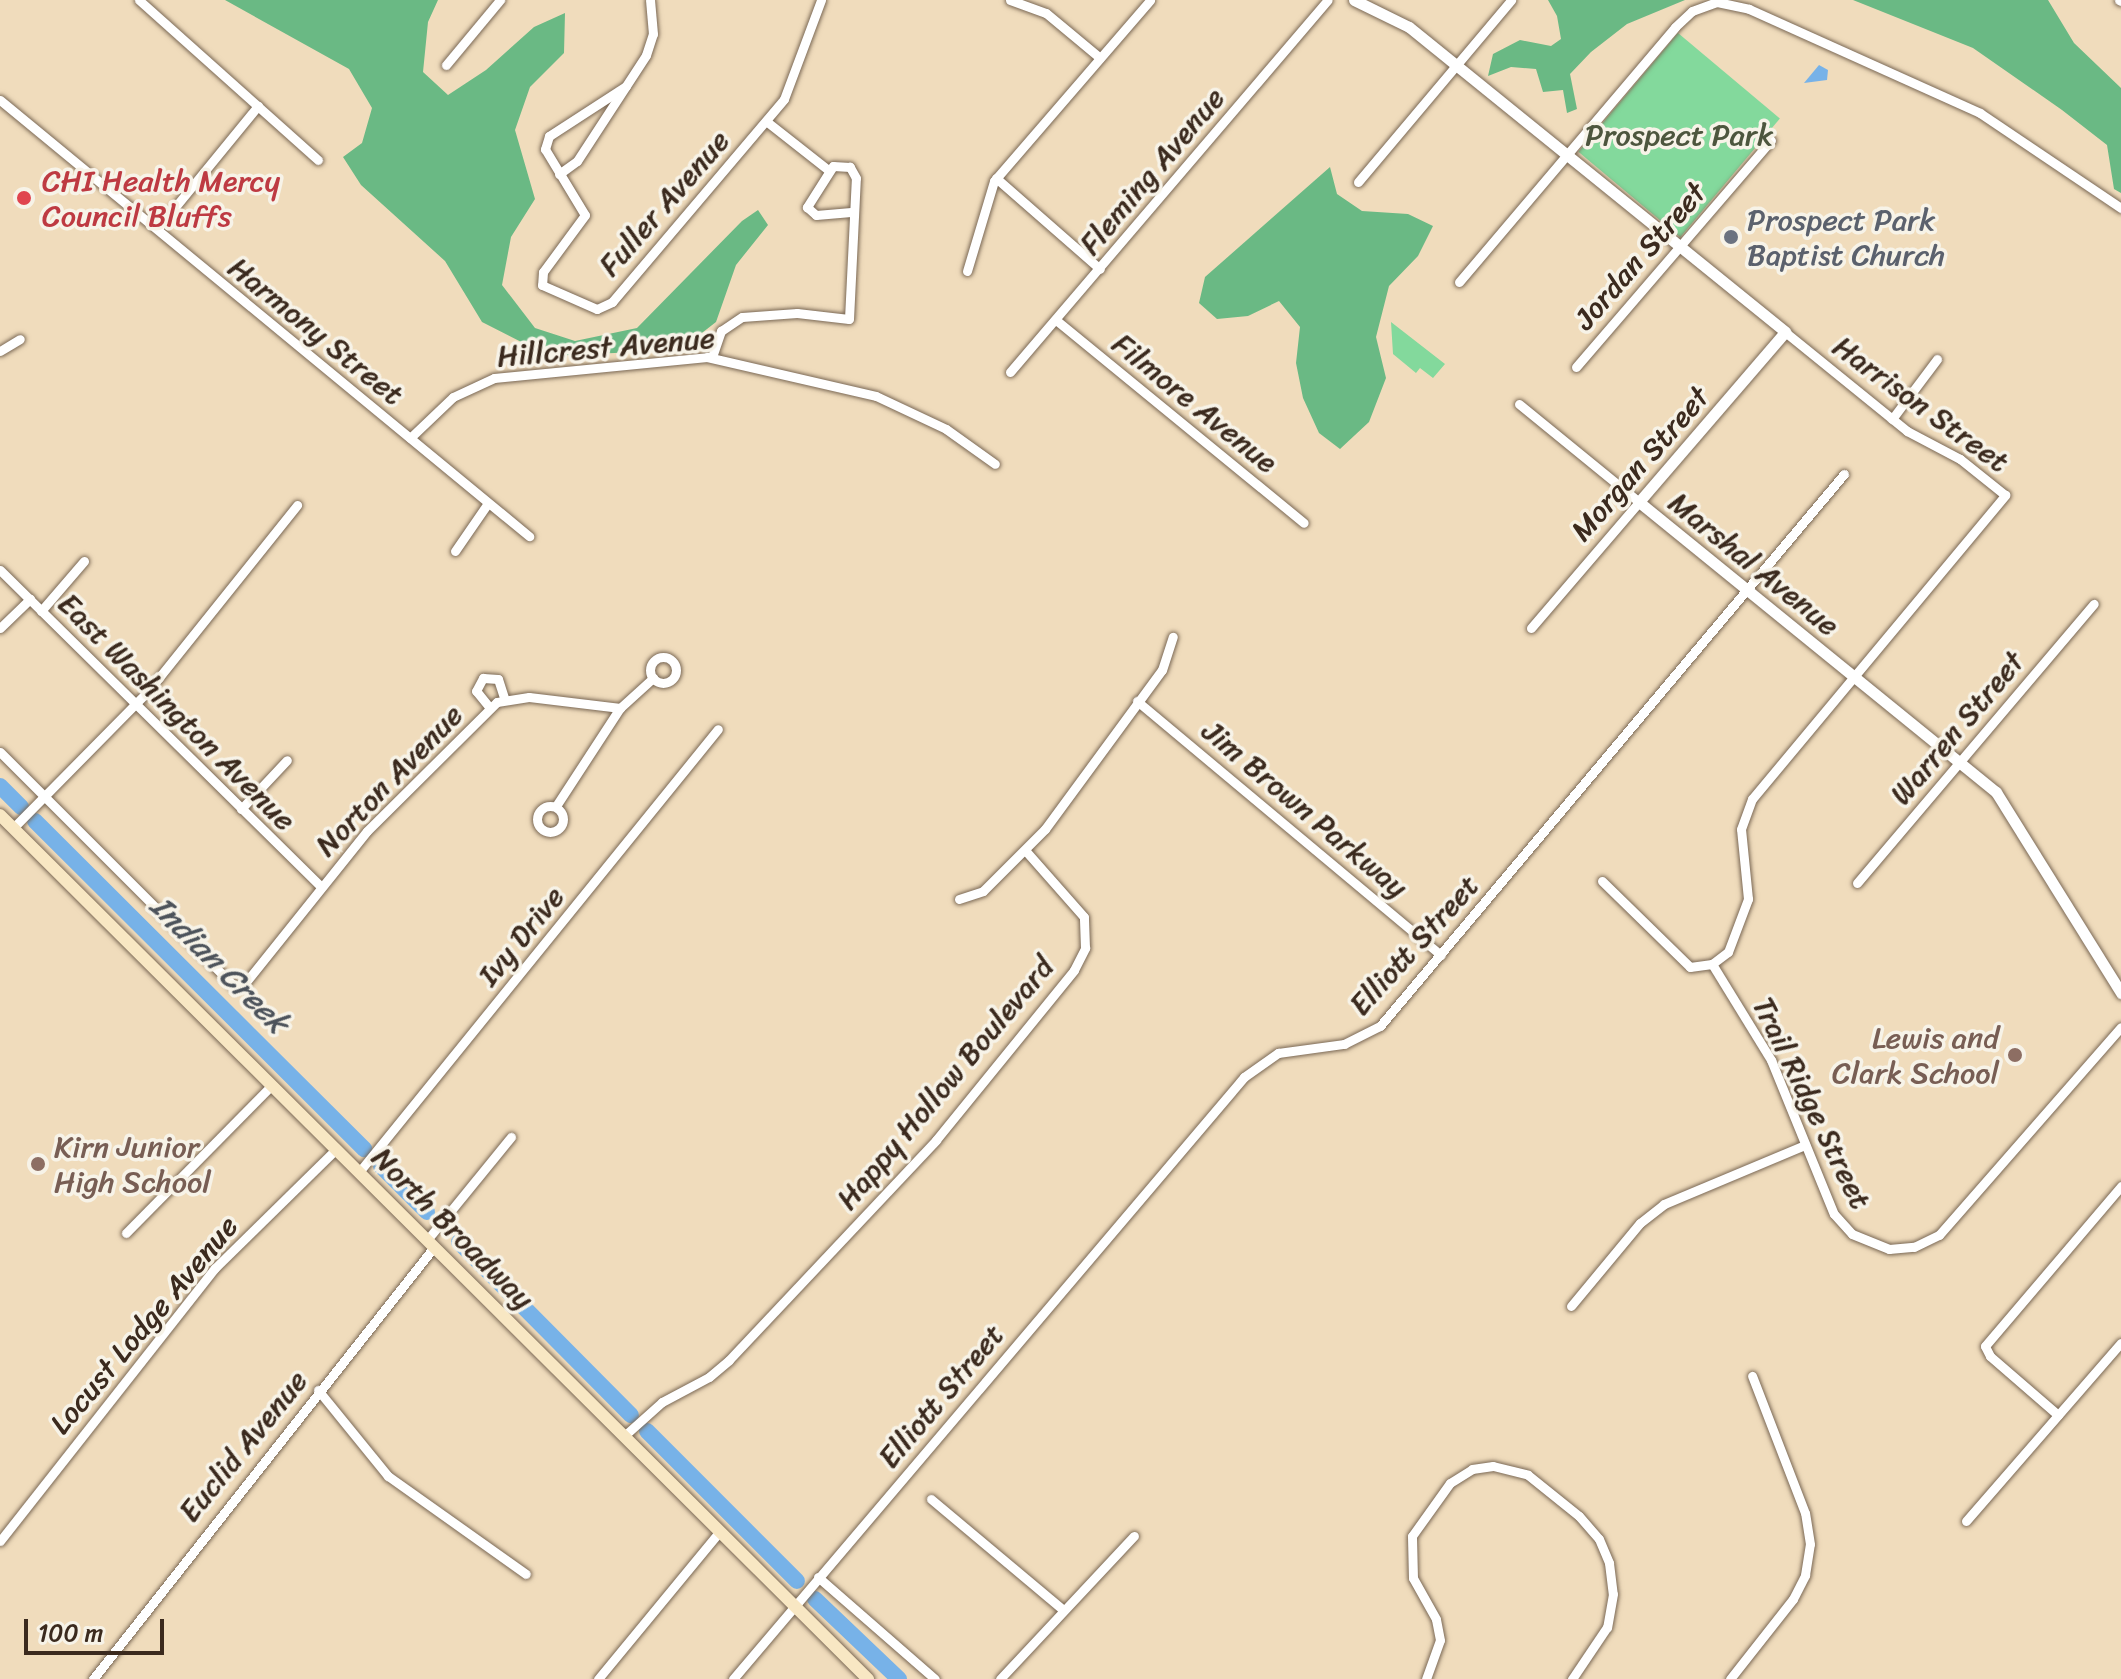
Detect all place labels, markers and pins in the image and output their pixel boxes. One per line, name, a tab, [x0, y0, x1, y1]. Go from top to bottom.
place label: CHI Health Mercy Council Bluffs	[42, 163, 281, 234]
marker: CHI Health Mercy Council Bluffs	[13, 187, 35, 209]
place label: Prospect Park Baptist Church	[1747, 202, 1945, 272]
marker: Prospect Park Baptist Church	[1722, 228, 1740, 246]
place label: Lewis and Clark School	[1832, 1020, 1999, 1090]
marker: Lewis and Clark School	[2006, 1046, 2024, 1064]
place label: Kirn Junior High School	[54, 1129, 211, 1200]
marker: Kirn Junior High School	[29, 1155, 47, 1173]

